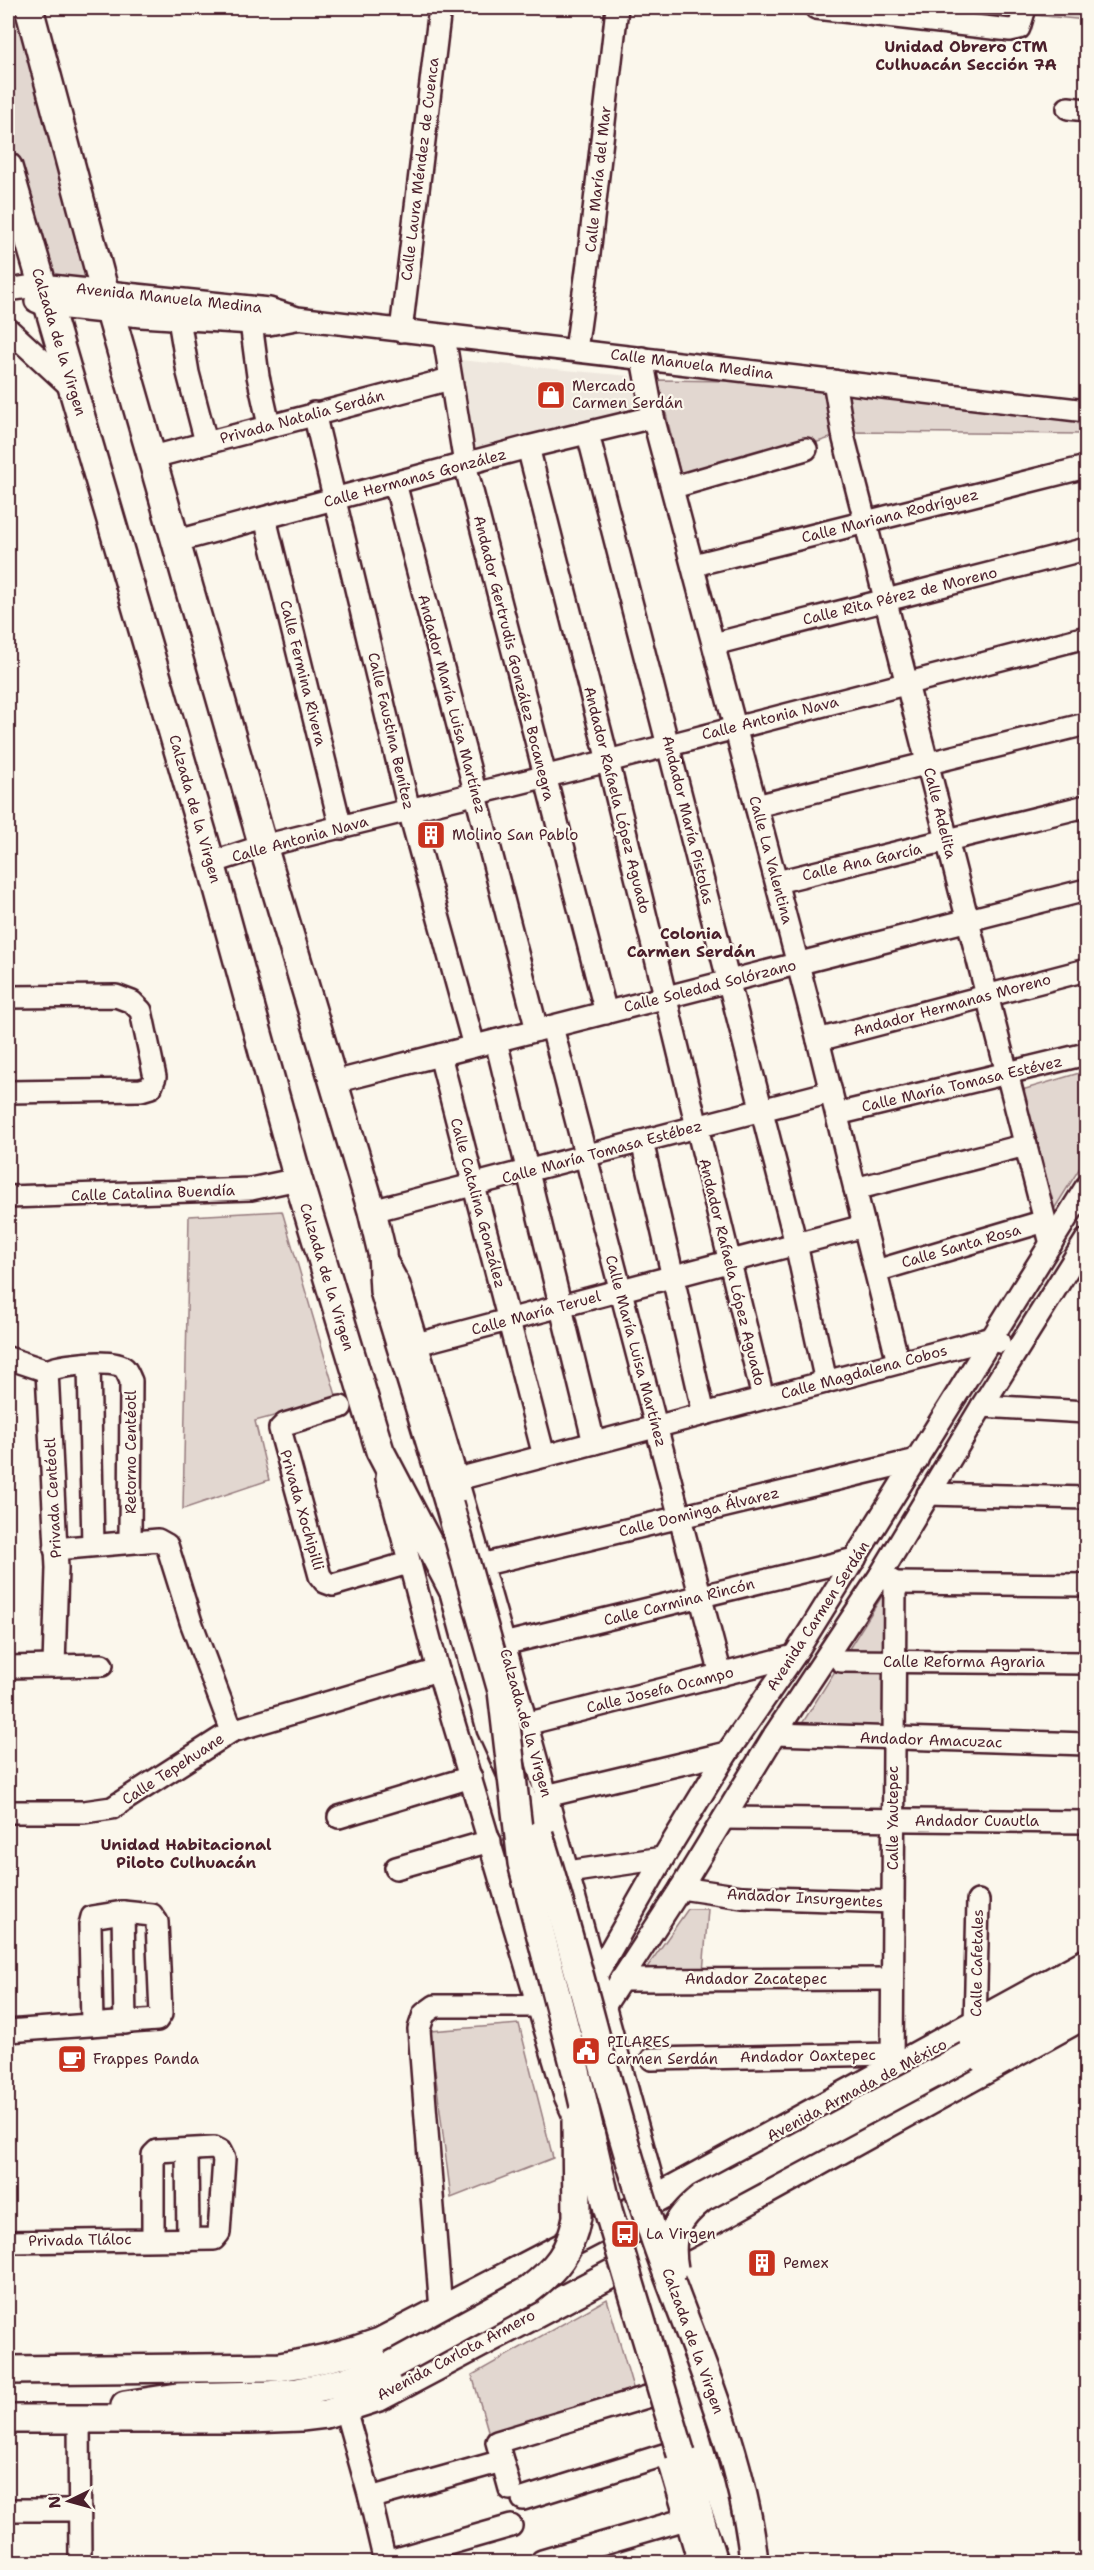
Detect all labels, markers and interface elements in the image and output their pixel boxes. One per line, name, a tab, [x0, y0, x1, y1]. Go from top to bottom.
district label: Unidad Obrero CTM Culhuacán Sección 7A	[875, 36, 1057, 75]
street label: Calle Laura Méndez de Cuenca	[396, 55, 444, 282]
street label: Calle María del Mar	[580, 105, 616, 253]
street label: Calzada de la Virgen	[27, 266, 91, 418]
street label: Avenida Manuela Medina	[75, 278, 264, 318]
street label: Calle Manuela Medina	[609, 344, 775, 384]
place label: Mercado Carmen Serdán	[572, 376, 683, 413]
shop icon: Mercado Carmen Serdán	[535, 379, 567, 411]
street label: Privada Natalia Serdán	[218, 385, 386, 449]
street label: Calle Hermanas González	[321, 444, 509, 512]
street label: Calle Mariana Rodríguez	[799, 484, 981, 548]
street label: Andador Gertrudis González Bocanegra	[469, 513, 559, 803]
street label: Calle Rita Pérez de Moreno	[801, 562, 999, 630]
street label: Andador María Luisa Martínez	[413, 592, 491, 816]
street label: Calle Fermina Rivera	[275, 598, 331, 749]
street label: Calle Faustina Benítez	[363, 650, 419, 812]
street label: Andador Rafaela López Aguado	[579, 684, 655, 916]
street label: Calle Antonia Nava	[700, 691, 841, 745]
street label: Calzada de la Virgen	[164, 732, 226, 886]
street label: Andador María Pistolas	[657, 733, 719, 907]
street label: Calle Adelita	[919, 765, 961, 861]
street label: Calle La Valentina	[744, 794, 798, 927]
street label: Calle Antonia Nava	[230, 811, 371, 867]
building icon: Molino San Pablo	[415, 819, 447, 851]
place label: Molino San Pablo	[452, 825, 578, 845]
street label: Calle Ana García	[800, 838, 924, 886]
district label: Colonia Carmen Serdán	[627, 923, 756, 962]
street label: Calle Soledad Solórzano	[622, 955, 798, 1017]
street label: Andador Hermanas Moreno	[851, 969, 1053, 1041]
street label: Calle María Tomasa Estévez	[860, 1051, 1064, 1117]
street label: Calle Catalina González	[446, 1116, 510, 1290]
street label: Calle María Tomasa Estébez	[500, 1116, 704, 1188]
street label: Andador Rafaela López Aguado	[694, 1156, 770, 1388]
street label: Calle Catalina Buendía	[71, 1180, 236, 1206]
street label: Calzada de la Virgen	[295, 1201, 359, 1353]
street label: Calle Santa Rosa	[899, 1219, 1024, 1273]
street label: Calle María Luisa Martínez	[601, 1253, 671, 1449]
street label: Calle María Teruel	[469, 1286, 603, 1340]
street label: Calle Magdalena Cobos	[779, 1340, 949, 1404]
street label: Retorno Centéotl	[121, 1390, 141, 1514]
street label: Privada Centéotl	[40, 1437, 66, 1559]
street label: Privada Xochipilli	[275, 1447, 329, 1573]
street label: Calle Dominga Álvarez	[617, 1481, 781, 1542]
street label: Avenida Carmen Serdán	[762, 1537, 874, 1695]
street label: Calle Carmina Rincón	[601, 1574, 757, 1630]
street label: Calzada de la Virgen	[495, 1646, 557, 1800]
street label: Calle Reforma Agraria	[883, 1652, 1046, 1672]
street label: Calle Josefa Ocampo	[584, 1662, 736, 1718]
street label: Calle Tepehuane	[118, 1728, 228, 1810]
street label: Andador Amacuzac	[859, 1728, 1003, 1752]
street label: Calle Yautepec	[883, 1766, 903, 1870]
street label: Andador Cuautla	[915, 1811, 1040, 1831]
district label: Unidad Habitacional Piloto Culhuacán	[100, 1834, 272, 1873]
street label: Andador Insurgentes	[726, 1884, 884, 1912]
street label: Calle Cafetales	[966, 1909, 988, 2017]
street label: Andador Zacatepec	[685, 1969, 827, 1989]
place label: PILARES Carmen Serdán	[607, 2032, 718, 2069]
street label: Avenida Armada de México	[764, 2034, 950, 2146]
public building icon: PILARES Carmen Serdán	[570, 2035, 602, 2067]
cafe icon: Frappes Panda	[56, 2043, 88, 2075]
street label: Andador Oaxtepec	[740, 2045, 876, 2067]
place label: Frappes Panda	[93, 2049, 200, 2069]
bus stop icon: La Virgen	[609, 2218, 641, 2250]
place label: La Virgen	[646, 2224, 716, 2244]
street label: Privada Tláloc	[28, 2229, 132, 2251]
building icon: Pemex	[746, 2247, 778, 2279]
place label: Pemex	[783, 2253, 829, 2273]
street label: Calzada de la Virgen	[657, 2265, 729, 2417]
street label: Avenida Carlota Armero	[373, 2305, 539, 2405]
north arrow	[39, 2471, 99, 2531]
text: N	[44, 2495, 66, 2509]

